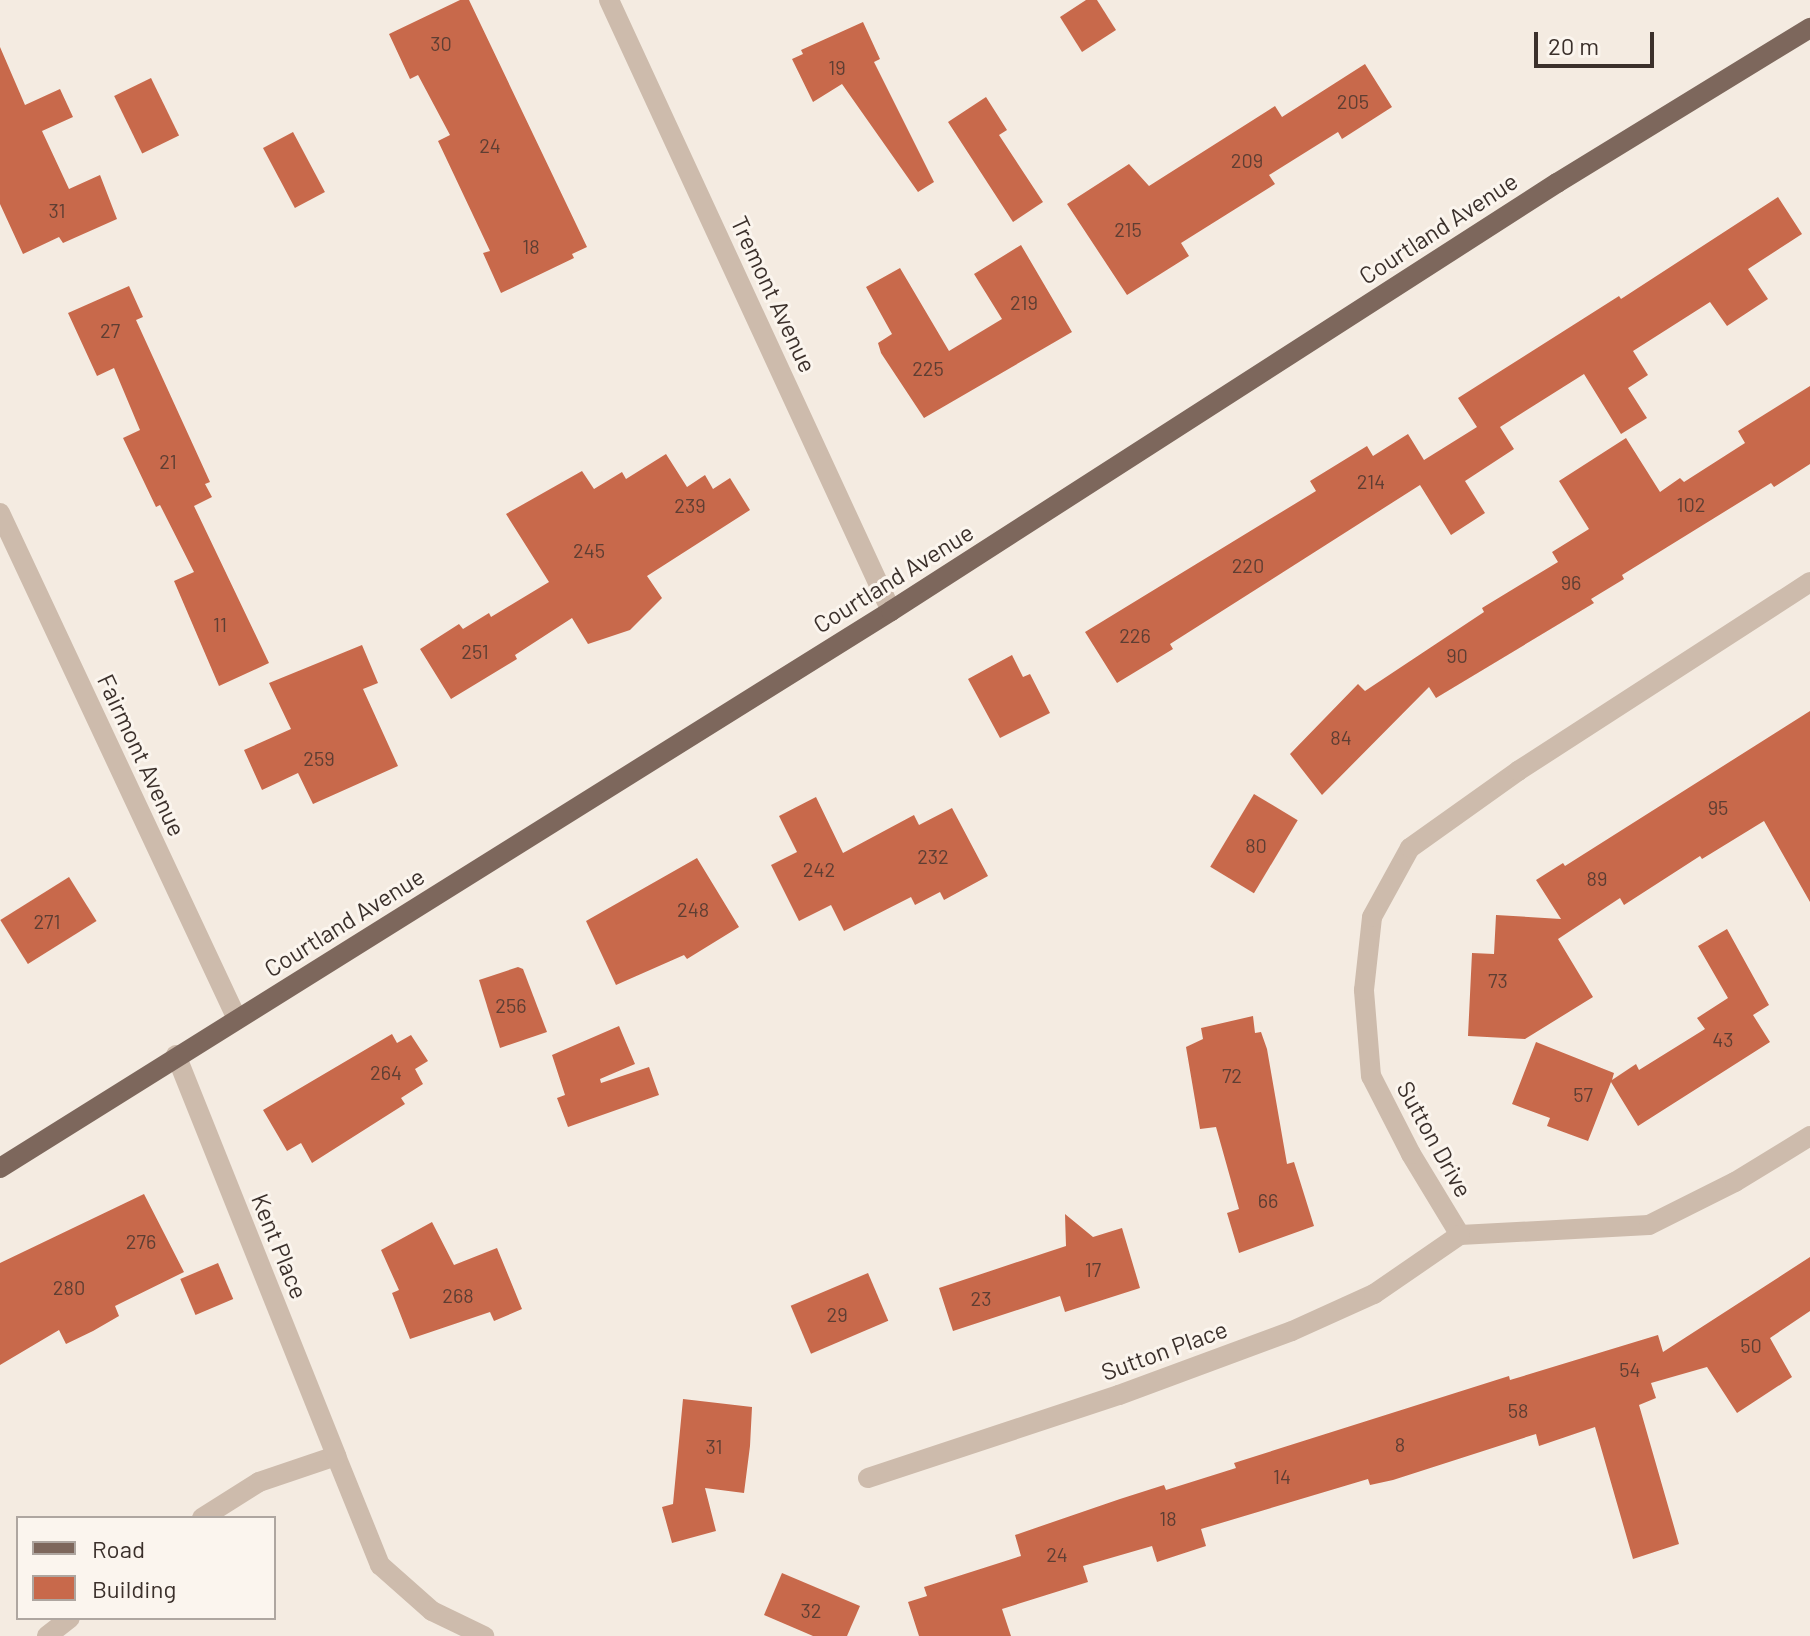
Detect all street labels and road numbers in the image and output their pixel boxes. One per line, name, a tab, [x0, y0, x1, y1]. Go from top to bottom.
street label: Courtland Avenue	[1353, 166, 1523, 290]
street label: Tremont Avenue	[725, 211, 823, 377]
street label: Courtland Avenue	[808, 517, 978, 639]
street label: Fairmont Avenue	[92, 669, 192, 841]
street label: Courtland Avenue	[259, 861, 429, 983]
street label: Sutton Drive	[1391, 1076, 1479, 1202]
street label: Kent Place	[246, 1189, 314, 1303]
street label: Sutton Place	[1097, 1314, 1231, 1386]

